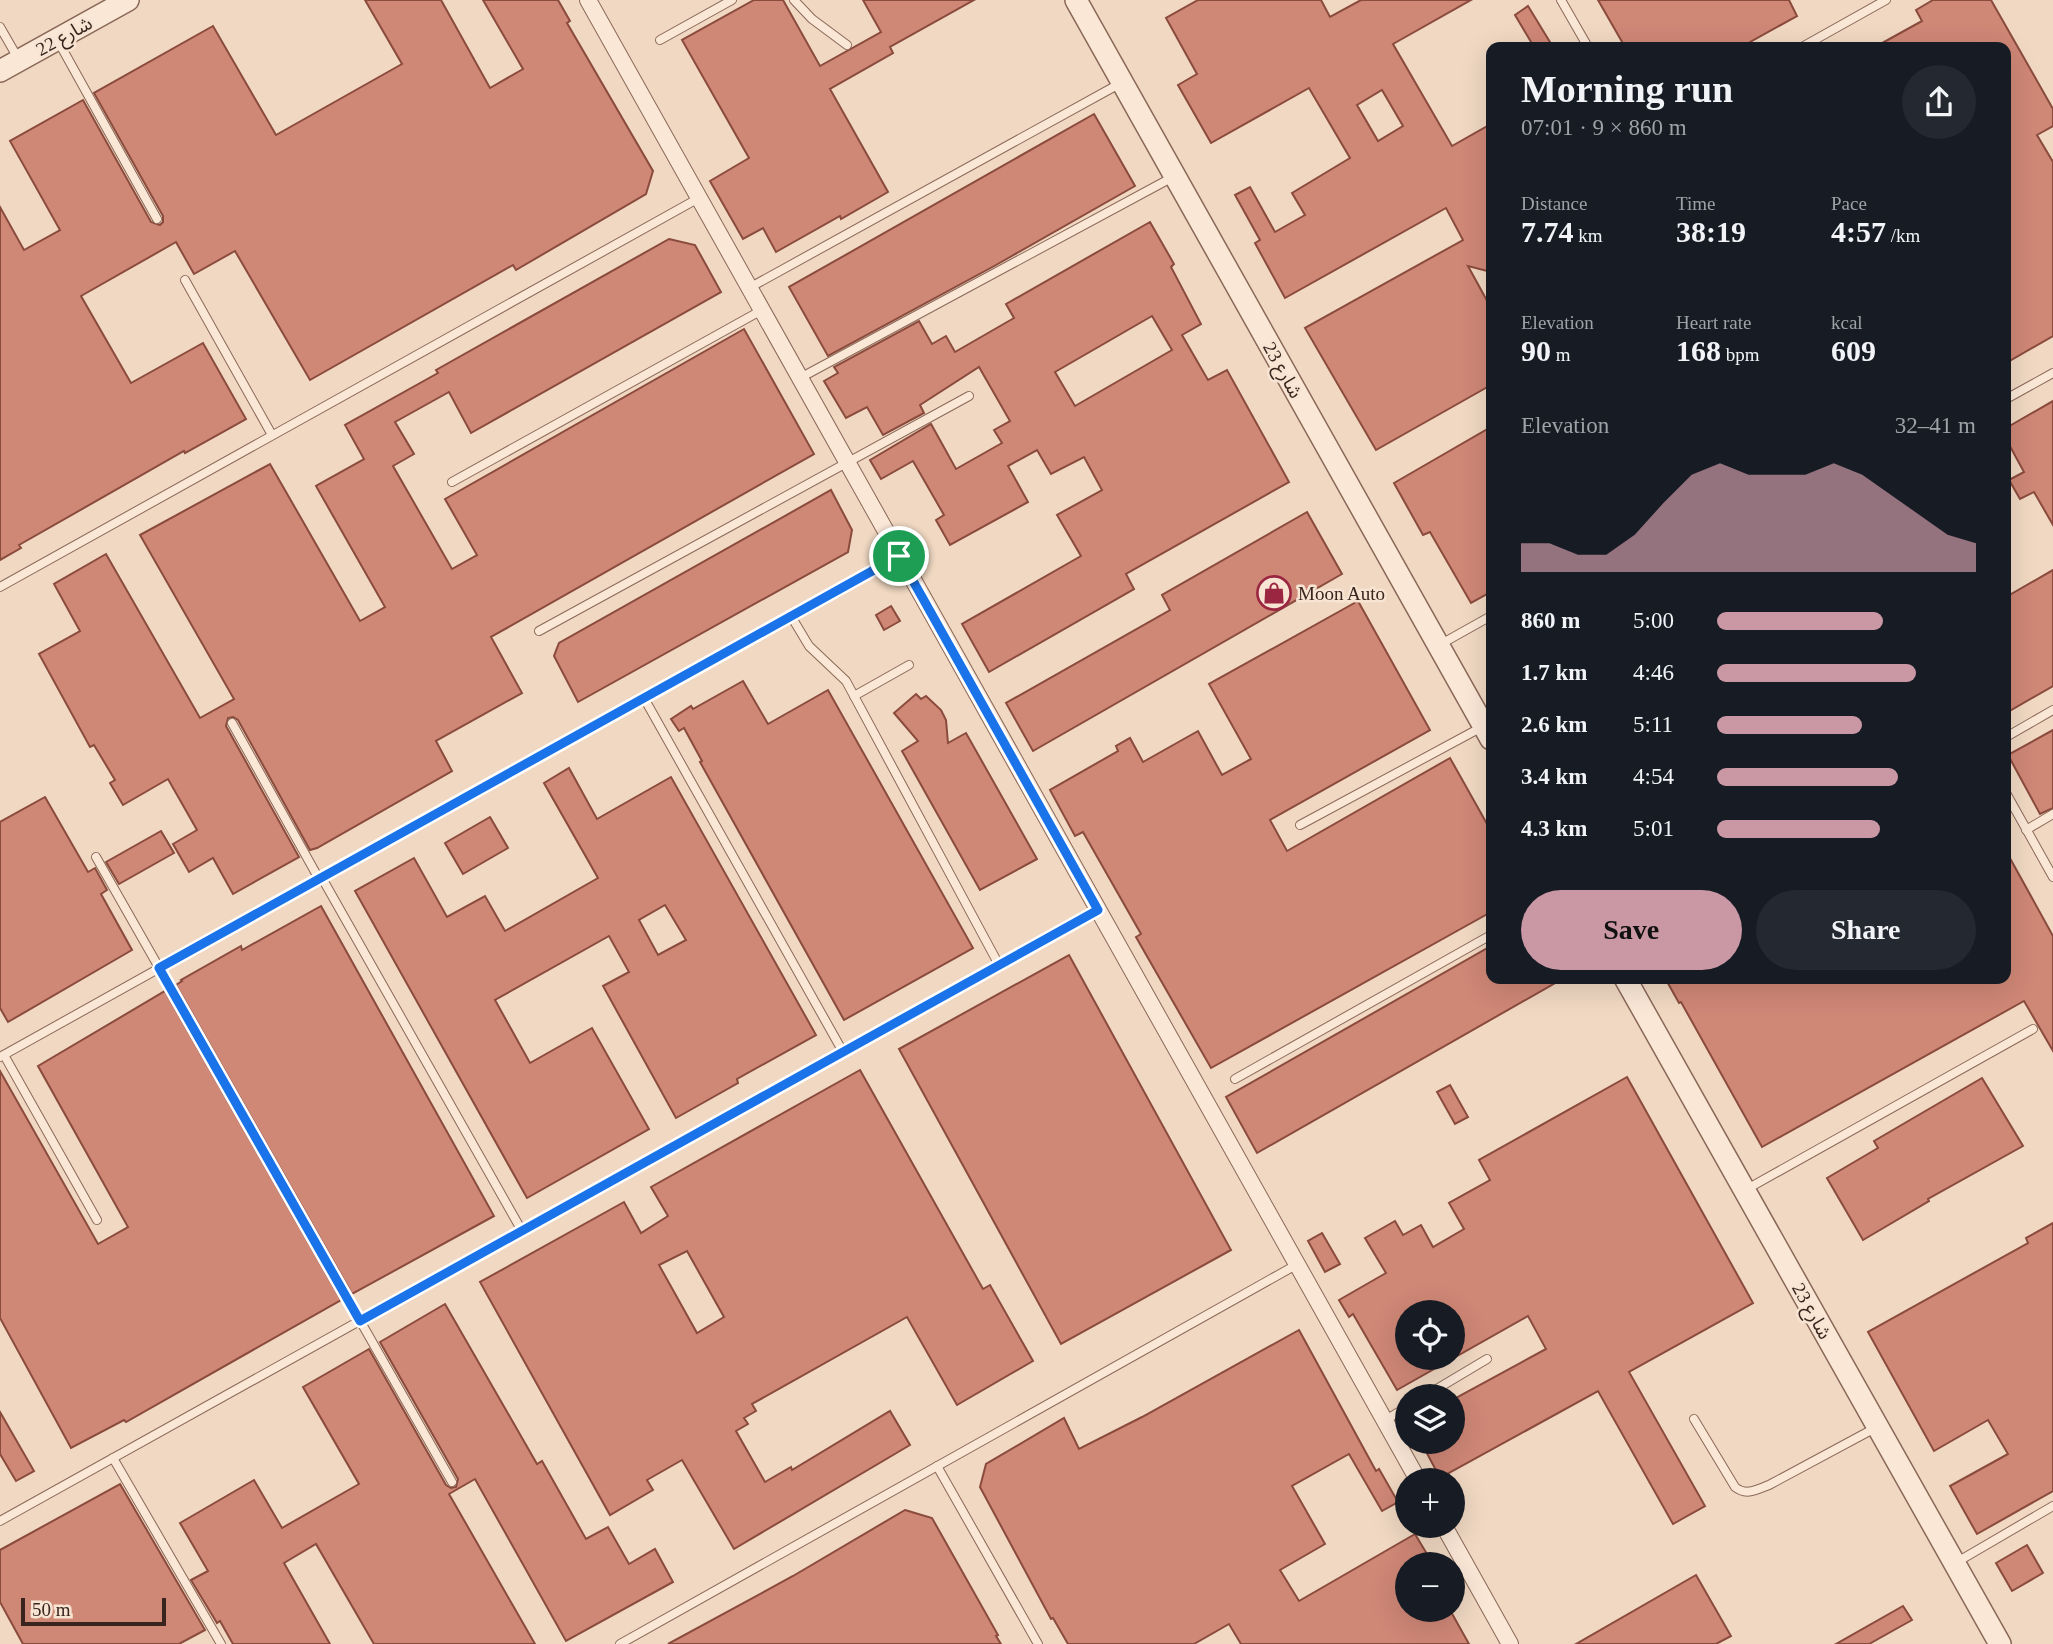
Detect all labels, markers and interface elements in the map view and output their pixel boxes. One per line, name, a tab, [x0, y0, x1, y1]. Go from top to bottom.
street label: شارع 22	[32, 12, 97, 63]
button: share	[1902, 65, 1976, 139]
text: Morning run	[1521, 68, 1733, 110]
text: 07:01 · 9 × 860 m	[1521, 115, 1687, 140]
text: Distance	[1521, 193, 1587, 214]
text: Time	[1676, 193, 1715, 214]
text: Pace	[1831, 193, 1867, 214]
text: 7.74	[1521, 215, 1574, 248]
text: 38:19	[1676, 215, 1746, 248]
text: 4:57	[1831, 215, 1886, 248]
text: km	[1574, 225, 1603, 246]
text: /km	[1886, 225, 1920, 246]
text: Elevation	[1521, 312, 1594, 333]
text: Heart rate	[1676, 312, 1751, 333]
text: kcal	[1831, 312, 1863, 333]
text: 90	[1521, 334, 1551, 367]
text: 168	[1676, 334, 1721, 367]
text: 609	[1831, 334, 1876, 367]
street label: شارع 23	[1256, 338, 1307, 403]
text: m	[1551, 344, 1571, 365]
text: bpm	[1721, 344, 1760, 365]
text: Elevation	[1521, 413, 1609, 438]
text: 32–41 m	[1895, 413, 1976, 438]
pin	[869, 526, 929, 586]
icon: arrive	[880, 537, 918, 575]
shop icon: Moon Auto	[1255, 574, 1293, 612]
place label: Moon Auto	[1298, 583, 1385, 604]
text: 860 m	[1521, 608, 1580, 633]
text: 5:00	[1633, 608, 1674, 633]
text: 1.7 km	[1521, 660, 1587, 685]
text: 4:46	[1633, 660, 1674, 685]
text: 2.6 km	[1521, 712, 1587, 737]
text: 5:11	[1633, 712, 1673, 737]
text: 3.4 km	[1521, 764, 1587, 789]
text: 4:54	[1633, 764, 1674, 789]
text: 4.3 km	[1521, 816, 1587, 841]
text: 5:01	[1633, 816, 1674, 841]
button: Save	[1521, 890, 1742, 970]
button: Share	[1756, 890, 1976, 970]
street label: شارع 23	[1785, 1279, 1836, 1344]
map controls	[1395, 1300, 1465, 1622]
button: locate	[1395, 1300, 1465, 1370]
button: layers	[1395, 1384, 1465, 1454]
button: +	[1395, 1468, 1465, 1538]
button: −	[1395, 1552, 1465, 1622]
scale bar	[21, 1595, 166, 1627]
text: 50 m	[32, 1599, 71, 1620]

